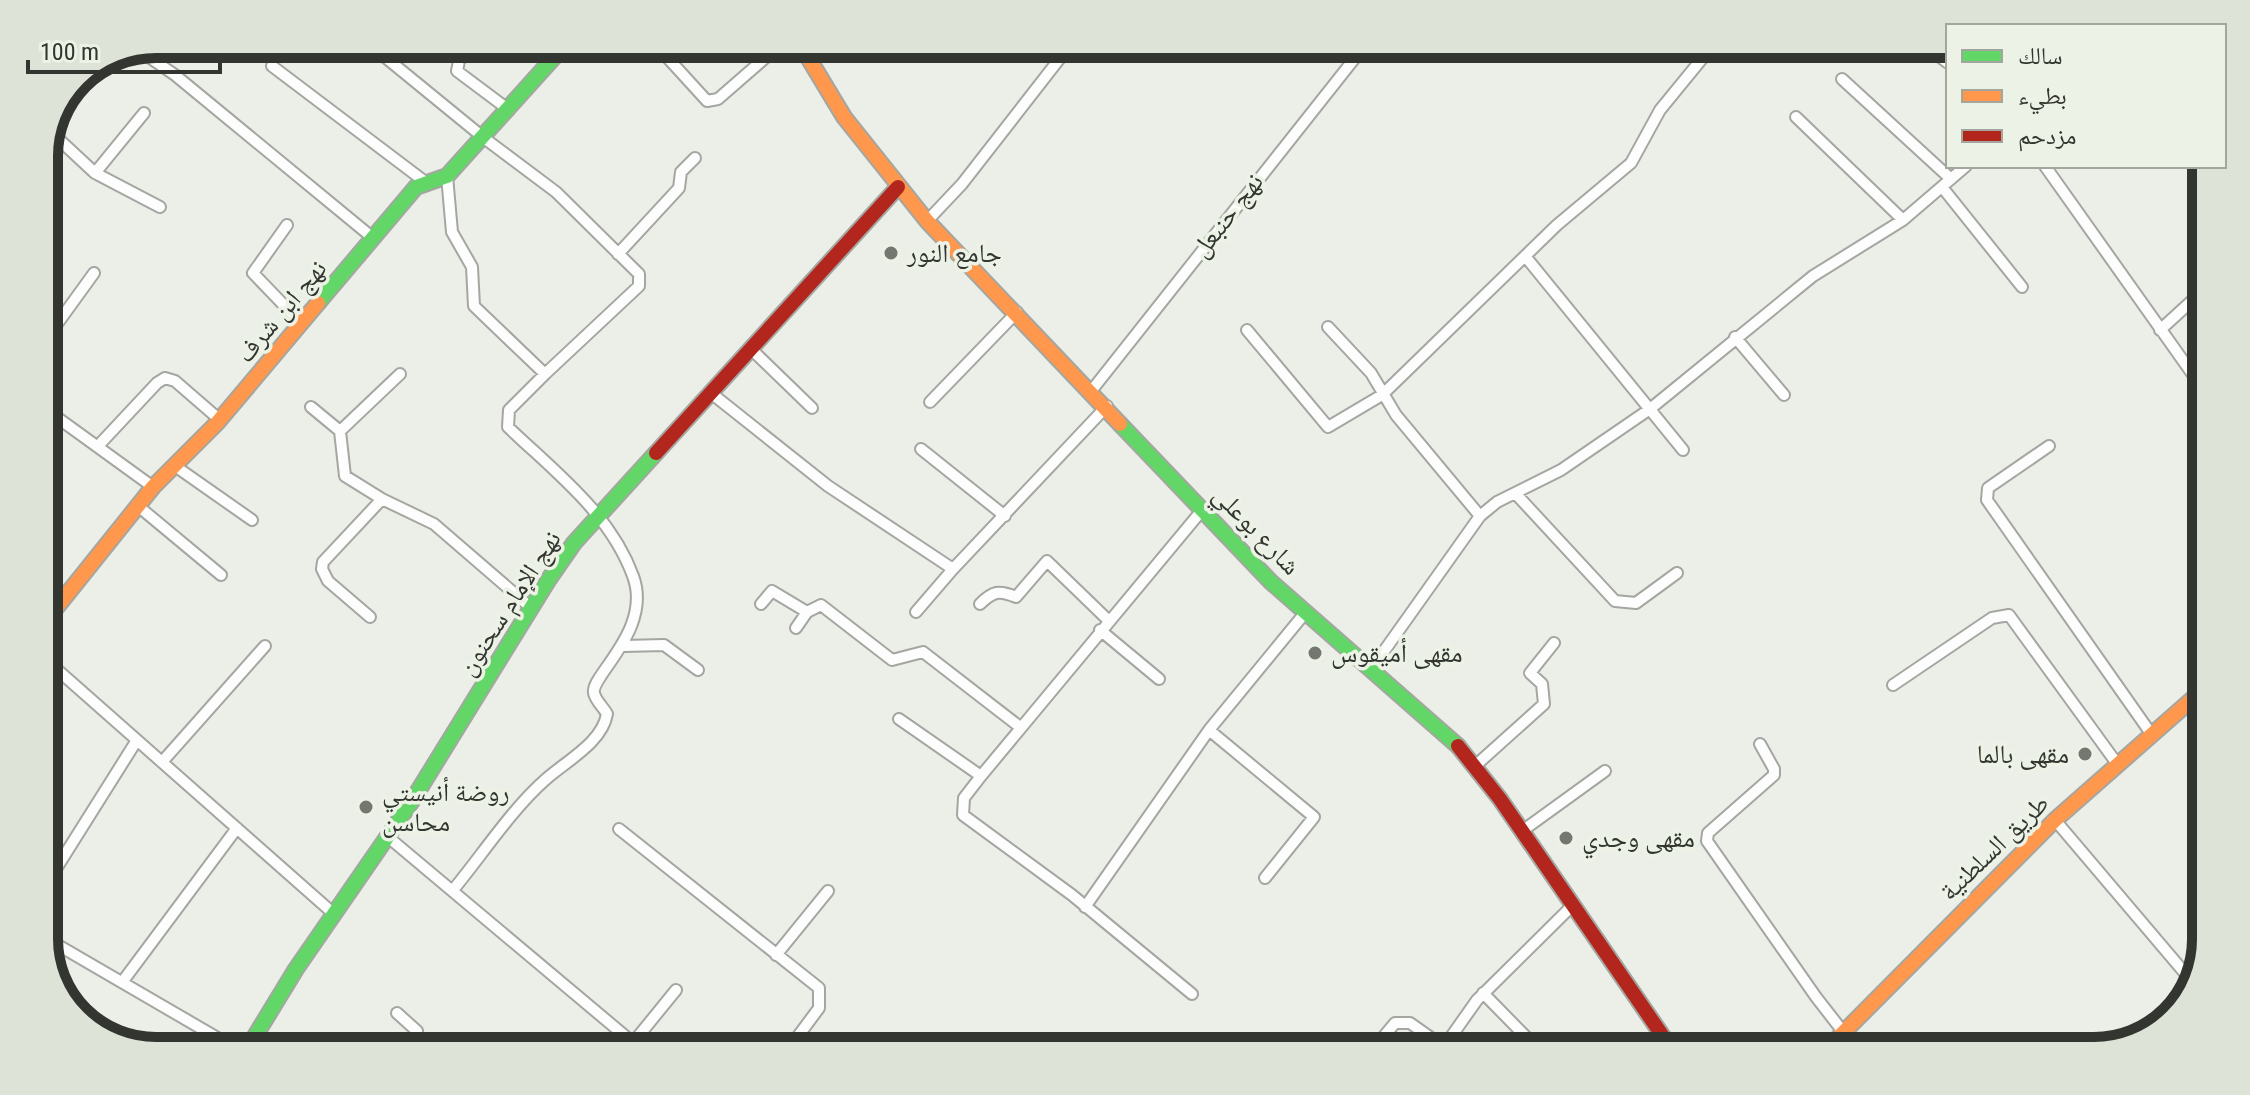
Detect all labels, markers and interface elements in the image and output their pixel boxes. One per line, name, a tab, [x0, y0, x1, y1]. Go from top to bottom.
scale bar	[28, 24, 220, 74]
legend	[1946, 24, 2226, 168]
text: 100 m	[40, 38, 99, 66]
text: سالك	[2018, 42, 2063, 70]
text: بطيء	[2018, 82, 2067, 115]
text: مزدحم	[2018, 122, 2077, 152]
street label: نهج حنبعل	[1185, 167, 1271, 264]
place label: جامع النور	[906, 238, 1002, 270]
marker: جامع النور	[882, 244, 900, 262]
street label: نهج ابن شرف	[229, 254, 334, 370]
street label: شارع بوعلي	[1203, 479, 1307, 585]
street label: نهج الإمام سحنون	[451, 525, 569, 683]
place label: مقهى أميقوس	[1331, 637, 1463, 669]
marker: مقهى أميقوس	[1306, 644, 1324, 662]
place label: مقهى بالما	[1977, 739, 2069, 770]
marker: مقهى بالما	[2076, 745, 2094, 763]
place label: روضة أنيستي محاسن	[382, 776, 510, 838]
street label: طريق السلطنية	[1933, 788, 2055, 907]
marker: روضة أنيستي محاسن	[357, 798, 375, 816]
place label: مقهى وجدي	[1582, 823, 1695, 859]
marker: مقهى وجدي	[1557, 829, 1575, 847]

